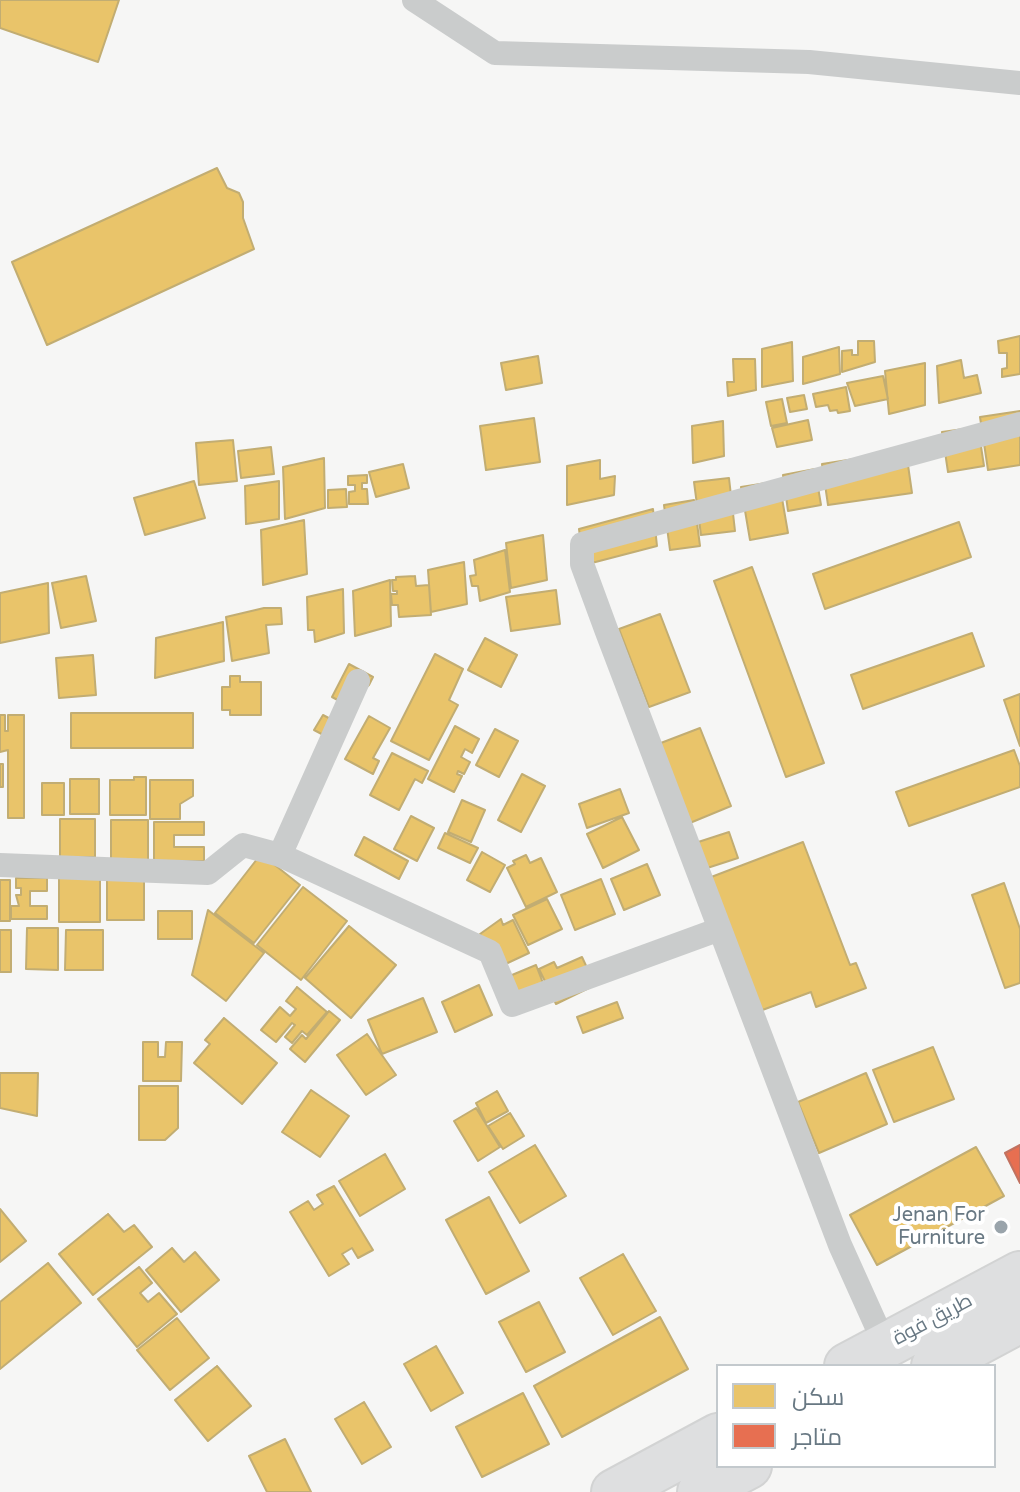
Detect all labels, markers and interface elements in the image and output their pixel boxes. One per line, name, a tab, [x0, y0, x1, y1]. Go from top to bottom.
place label: Jenan For Furniture	[892, 1204, 985, 1251]
marker: Jenan For Furniture	[992, 1218, 1010, 1236]
street label: طريق فوة	[889, 1289, 977, 1351]
legend	[716, 1364, 996, 1468]
text: سكن	[792, 1383, 844, 1412]
text: متاجر	[792, 1423, 842, 1452]

